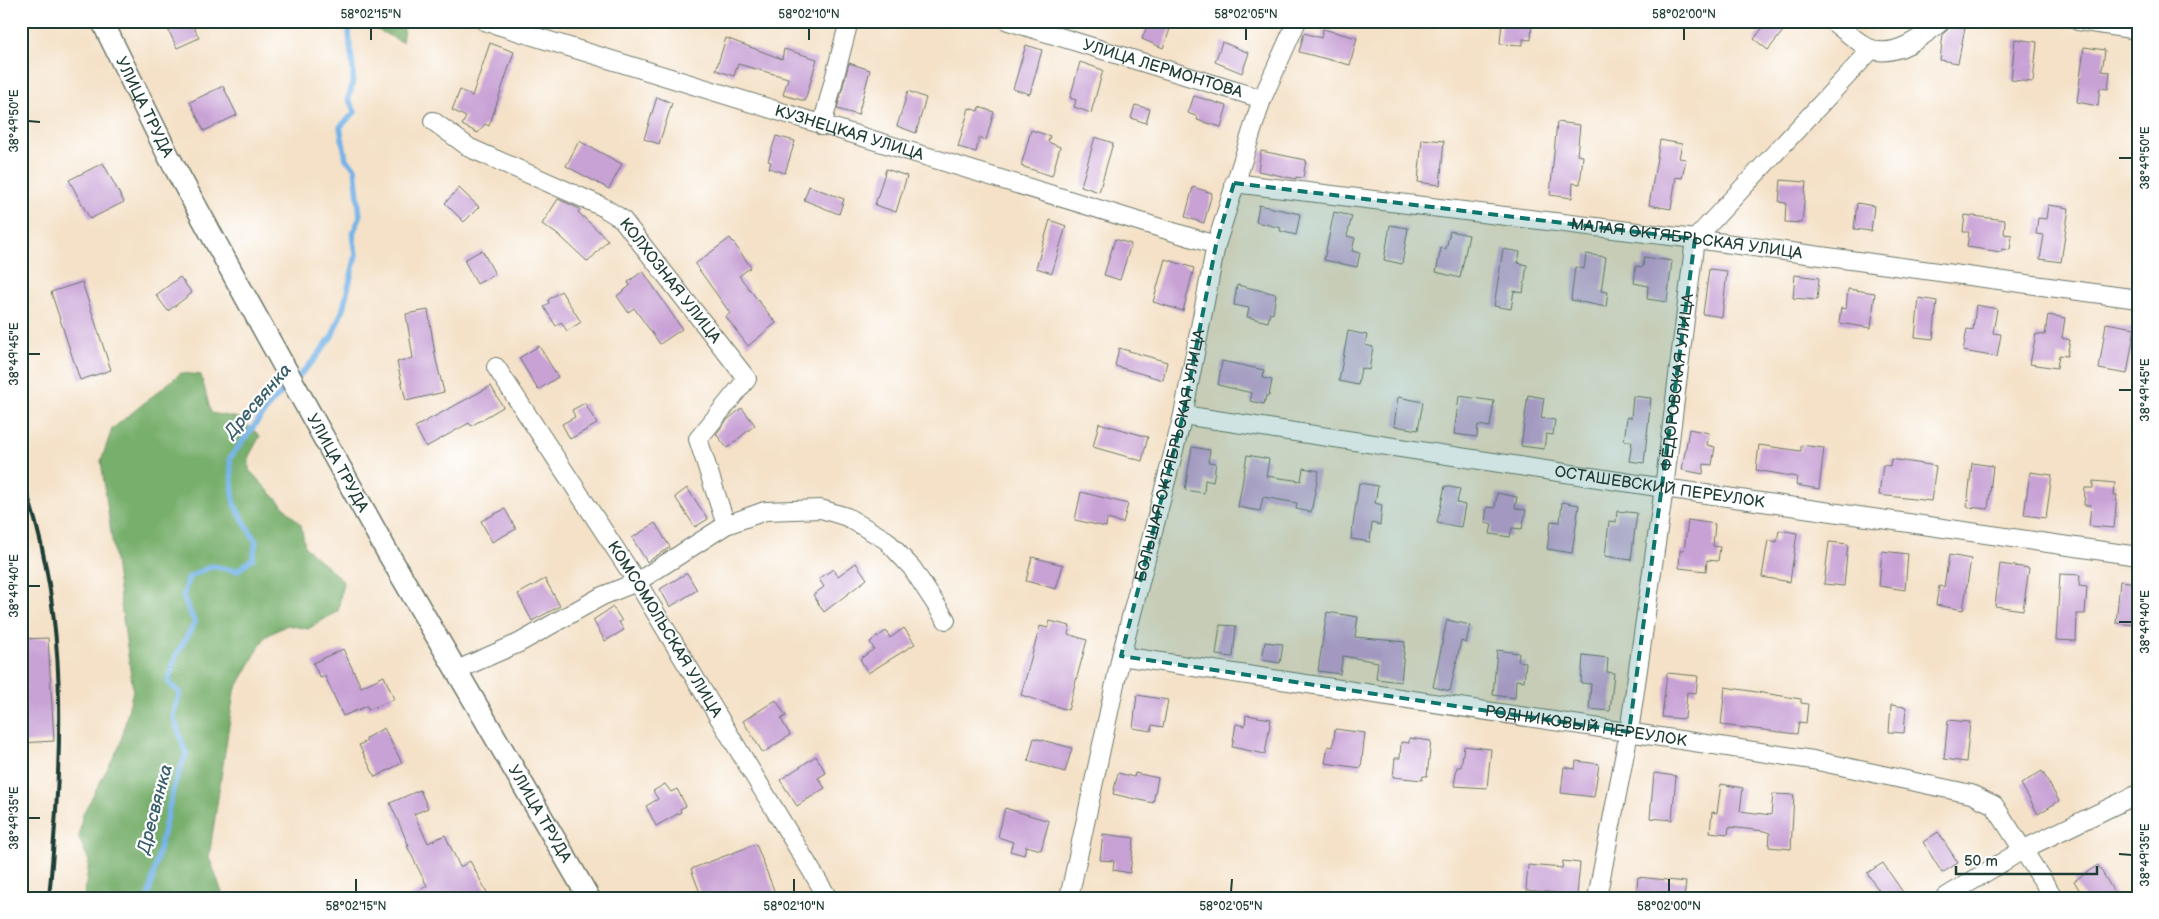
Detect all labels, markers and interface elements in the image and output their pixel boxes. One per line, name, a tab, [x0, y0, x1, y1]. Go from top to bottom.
text: 58°02'15"N	[340, 7, 402, 22]
text: 58°02'10"N	[778, 7, 840, 22]
text: 58°02'05"N	[1214, 7, 1278, 22]
text: 58°02'00"N	[1652, 7, 1716, 22]
street label: УЛИЦА ЛЕРМОНТОВА	[1081, 35, 1245, 102]
street label: УЛИЦА ТРУДА	[112, 54, 177, 161]
text: 38°49'50"E	[7, 89, 22, 153]
street label: КУЗНЕЦКАЯ УЛИЦА	[773, 101, 926, 165]
text: 38°49'50"E	[2138, 126, 2153, 190]
street label: КОЛХОЗНАЯ УЛИЦА	[616, 214, 725, 347]
street label: МАЛАЯ ОКТЯБРЬСКАЯ УЛИЦА	[1570, 214, 1804, 263]
street label: ФЁДОРОВСКАЯ УЛИЦА	[1657, 292, 1698, 472]
text: 38°49'45"E	[7, 322, 22, 386]
street label: БОЛЬШАЯ ОКТЯБРЬСКАЯ УЛИЦА	[1131, 327, 1209, 584]
text: 38°49'45"E	[2138, 358, 2153, 422]
water label: Дресвянка	[219, 360, 296, 443]
street label: УЛИЦА ТРУДА	[303, 410, 373, 516]
street label: ОСТАШЕВСКИЙ ПЕРЕУЛОК	[1553, 462, 1766, 512]
street label: КОМСОМОЛЬСКАЯ УЛИЦА	[603, 538, 726, 721]
text: 38°49'40"E	[7, 554, 22, 618]
text: 38°49'40"E	[2138, 590, 2153, 654]
street label: РОДНИКОВЫЙ ПЕРЕУЛОК	[1484, 701, 1689, 751]
water label: Дресвянка	[133, 762, 177, 857]
street label: УЛИЦА ТРУДА	[504, 762, 576, 866]
text: 38°49'35"E	[7, 786, 22, 850]
text: 38°49'35"E	[2138, 823, 2153, 887]
scale bar	[1956, 844, 2098, 876]
text: 50 m	[1964, 852, 1998, 871]
text: 58°02'15"N	[325, 899, 387, 914]
text: 58°02'10"N	[763, 899, 825, 914]
text: 58°02'05"N	[1199, 899, 1263, 914]
text: 58°02'00"N	[1637, 899, 1701, 914]

